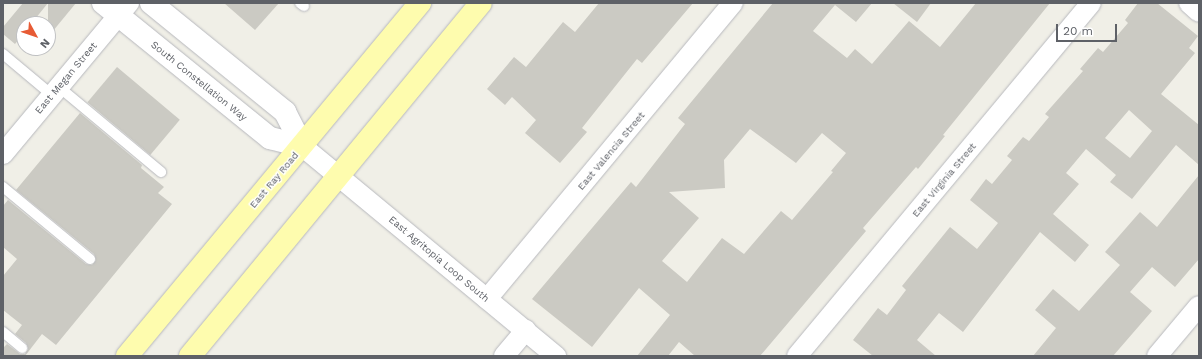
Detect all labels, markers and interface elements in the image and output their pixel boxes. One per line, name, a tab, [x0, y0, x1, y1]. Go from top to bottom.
north arrow	[16, 16, 56, 56]
scale bar	[1058, 16, 1119, 42]
text: 20 m	[1063, 24, 1093, 38]
text: N	[37, 36, 52, 51]
street label: South Constellation Way	[148, 38, 250, 124]
street label: East Megan Street	[33, 40, 99, 116]
street label: East Valencia Street	[575, 109, 647, 193]
street label: East Virginia Street	[909, 140, 979, 220]
street label: East Ray Road	[247, 149, 301, 211]
street label: East Agritopia Loop South	[386, 213, 492, 305]

